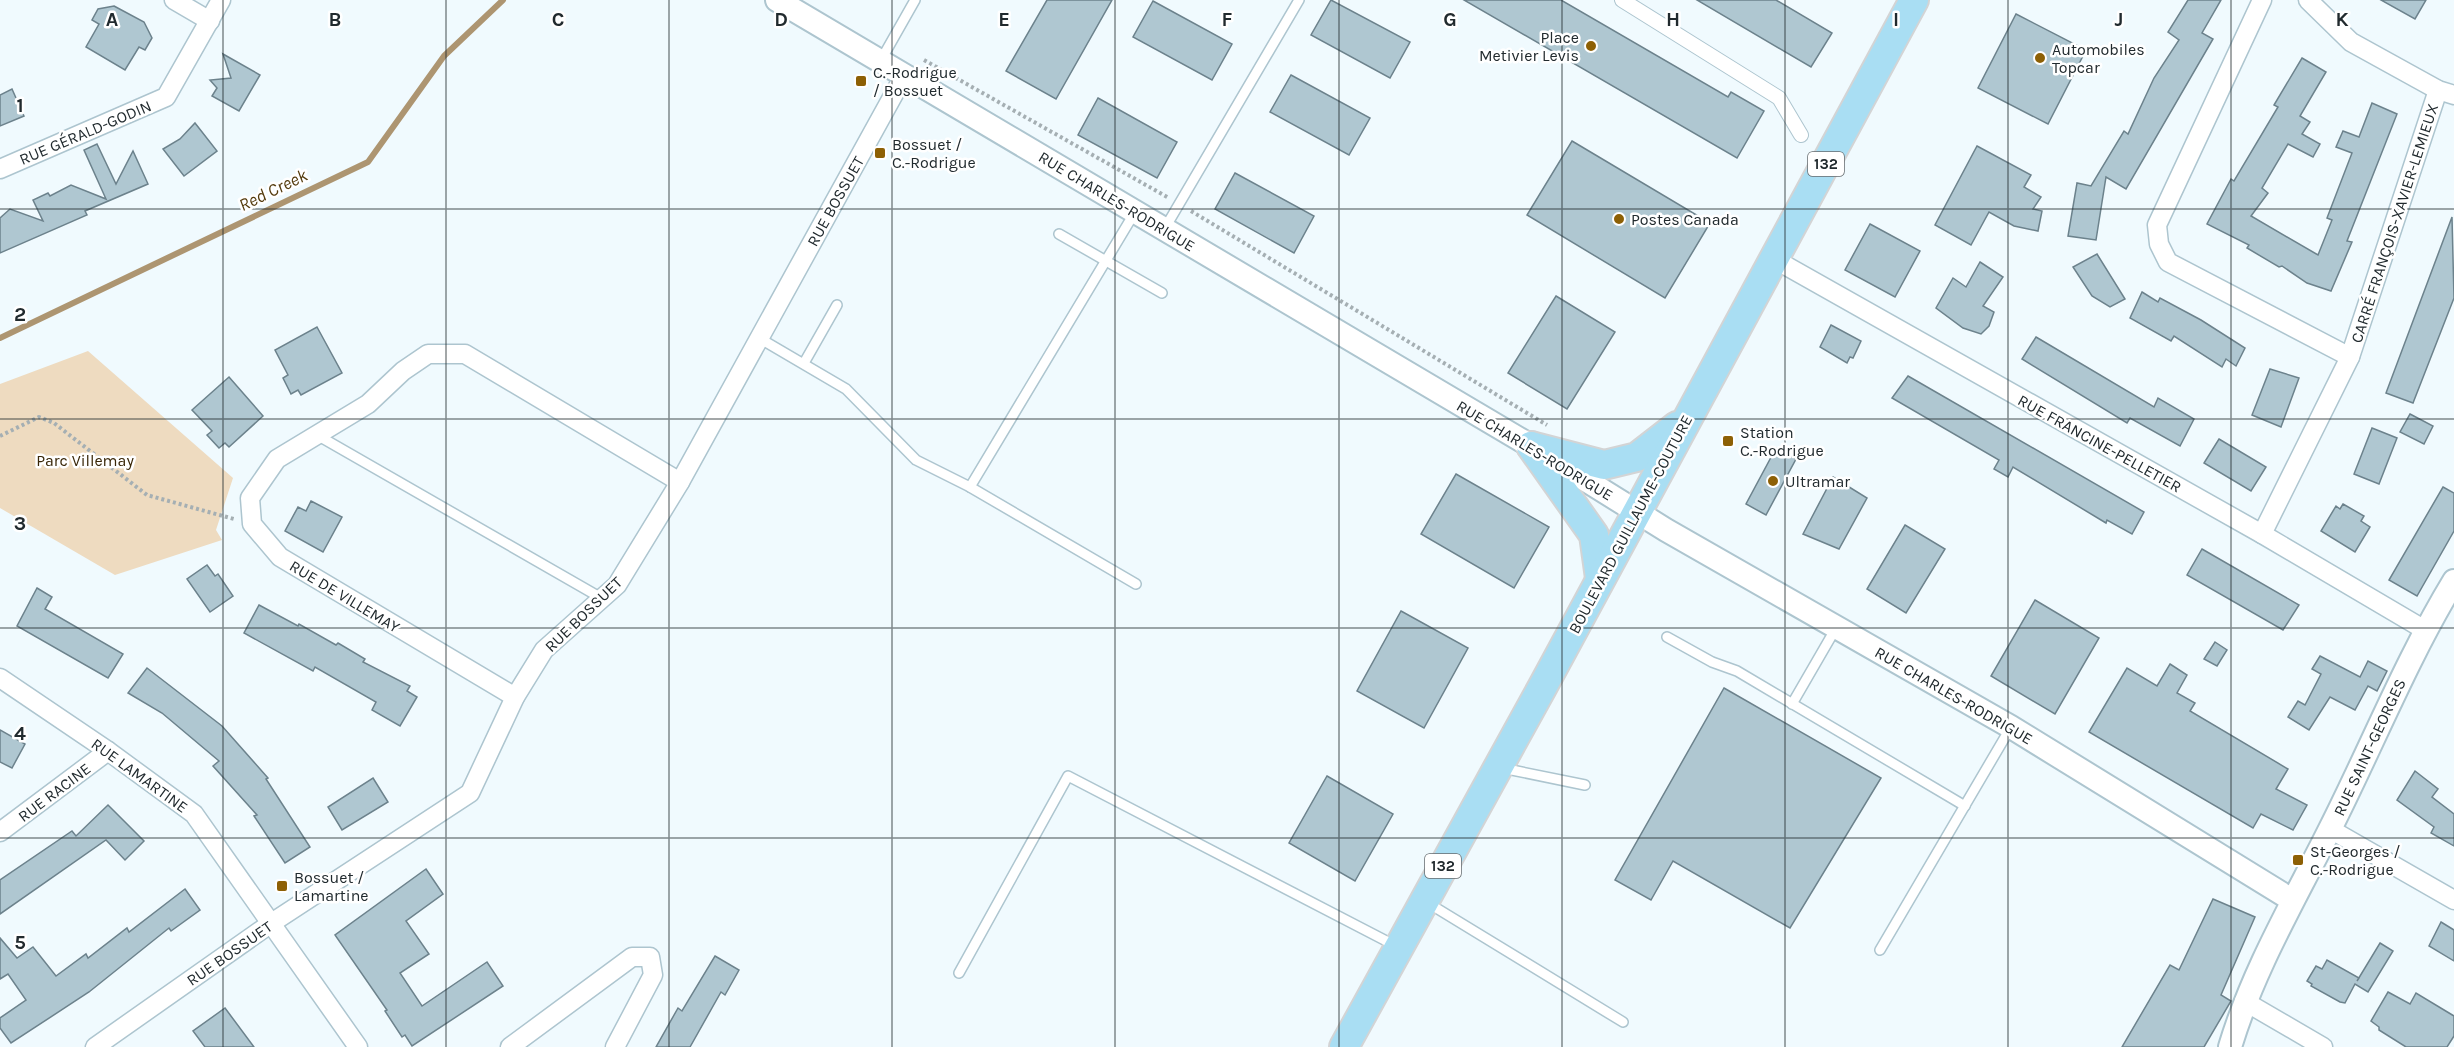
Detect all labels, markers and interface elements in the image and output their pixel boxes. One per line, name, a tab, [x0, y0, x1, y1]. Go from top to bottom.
text: A	[106, 8, 119, 31]
text: B	[329, 8, 341, 31]
text: C	[552, 8, 564, 31]
text: D	[774, 8, 788, 31]
text: E	[998, 8, 1010, 31]
text: F	[1222, 8, 1233, 31]
text: G	[1443, 8, 1457, 31]
text: H	[1666, 8, 1680, 31]
text: I	[1893, 8, 1899, 31]
text: J	[2115, 8, 2123, 31]
text: K	[2335, 8, 2349, 31]
place label: Place Metivier Levis	[1479, 28, 1579, 65]
marker: Place Metivier Levis	[1584, 39, 1598, 53]
place label: Automobiles Topcar	[2052, 40, 2145, 77]
marker: Automobiles Topcar	[2033, 51, 2047, 65]
place label: C.-Rodrigue / Bossuet	[873, 63, 957, 100]
marker: C.-Rodrigue / Bossuet	[854, 74, 868, 88]
text: 1	[16, 94, 24, 117]
street label: RUE GÉRALD-GODIN	[16, 96, 154, 169]
street label: CARRÉ FRANÇOIS-XAVIER-LEMIEUX	[2347, 101, 2442, 345]
place label: Bossuet / C.-Rodrigue	[892, 135, 976, 172]
marker: Bossuet / C.-Rodrigue	[873, 146, 887, 160]
street label: RUE CHARLES-RODRIGUE	[1035, 147, 1198, 256]
road number: 132	[1808, 152, 1844, 176]
street label: RUE BOSSUET	[803, 153, 868, 250]
water label: Red Creek	[235, 164, 312, 216]
place label: Postes Canada	[1631, 210, 1739, 229]
marker: Postes Canada	[1612, 212, 1626, 226]
text: 2	[14, 303, 26, 326]
street label: RUE FRANCINE-PELLETIER	[2015, 390, 2185, 496]
street label: RUE CHARLES-RODRIGUE	[1453, 396, 1616, 505]
street label: BOULEVARD GUILLAUME-COUTURE	[1565, 412, 1696, 637]
place label: Station C.-Rodrigue	[1740, 423, 1824, 460]
marker: Station C.-Rodrigue	[1721, 434, 1735, 448]
park label: Parc Villemay	[36, 451, 134, 470]
place label: Ultramar	[1785, 472, 1850, 491]
marker: Ultramar	[1766, 474, 1780, 488]
text: 3	[14, 512, 26, 535]
street label: RUE DE VILLEMAY	[286, 556, 403, 637]
street label: RUE BOSSUET	[541, 573, 626, 656]
street label: RUE CHARLES-RODRIGUE	[1872, 642, 2036, 748]
street label: RUE SAINT-GEORGES	[2329, 676, 2410, 819]
text: 4	[14, 722, 26, 745]
street label: RUE LAMARTINE	[88, 734, 192, 817]
street label: RUE RACINE	[14, 759, 94, 826]
place label: St-Georges / C.-Rodrigue	[2310, 842, 2401, 879]
marker: St-Georges / C.-Rodrigue	[2291, 853, 2305, 867]
road number: 132	[1425, 854, 1461, 878]
place label: Bossuet / Lamartine	[294, 868, 369, 905]
marker: Bossuet / Lamartine	[275, 879, 289, 893]
street label: RUE BOSSUET	[183, 917, 276, 990]
text: 5	[14, 931, 26, 954]

